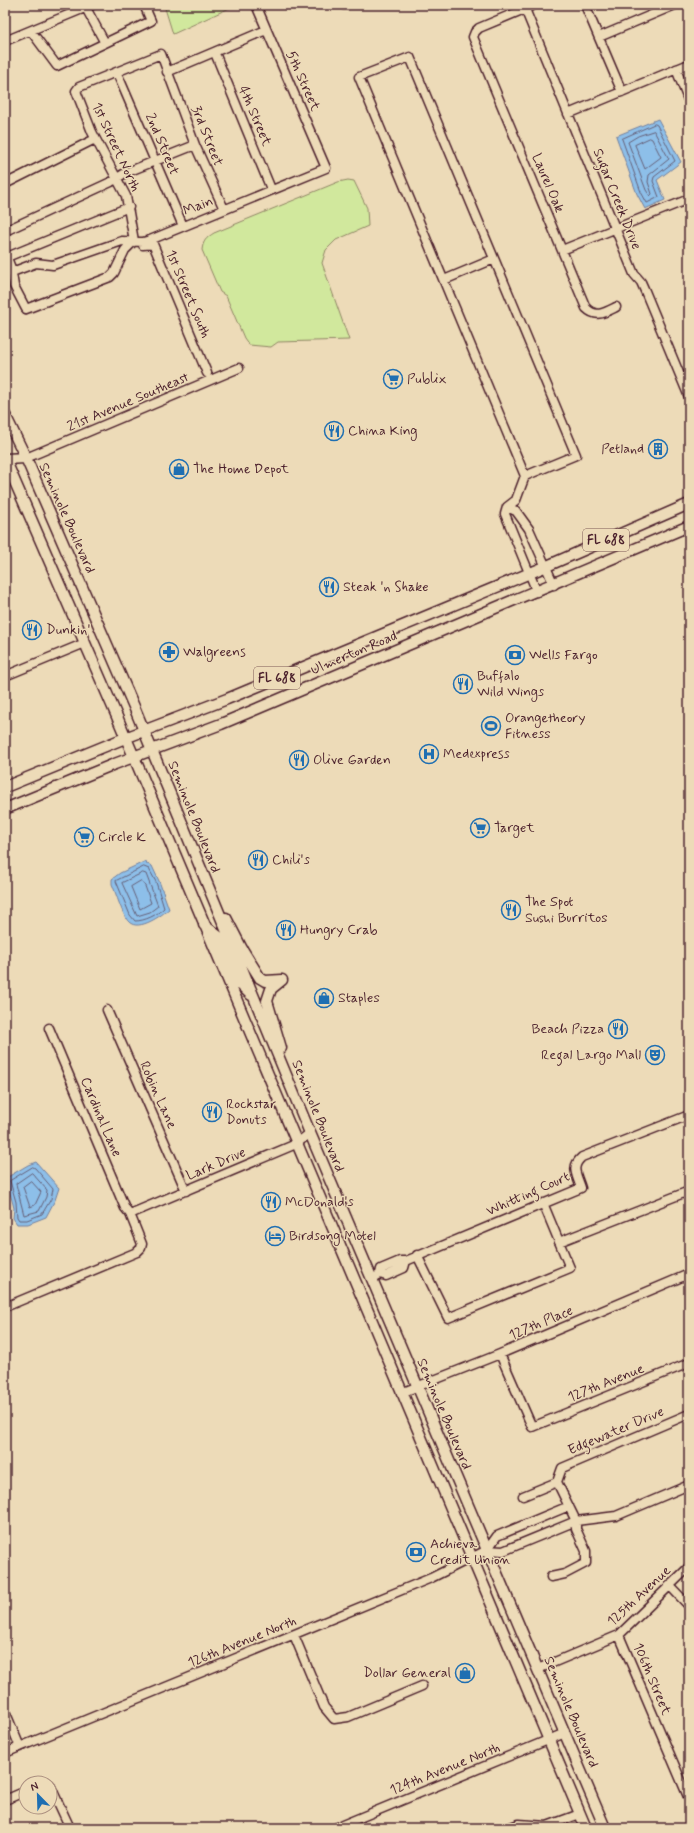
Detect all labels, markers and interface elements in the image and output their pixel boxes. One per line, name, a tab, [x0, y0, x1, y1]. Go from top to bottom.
street label: 5th Street	[282, 48, 325, 115]
street label: 4th Street	[234, 83, 276, 150]
street label: 1st Street North	[87, 99, 145, 195]
street label: 3rd Street	[187, 103, 227, 169]
street label: 2nd Street	[141, 110, 183, 178]
street label: Sugar Creek Drive	[587, 146, 645, 253]
street label: Laurel Oak	[527, 151, 569, 215]
street label: Main	[180, 192, 216, 220]
street label: 1st Street South	[161, 247, 215, 341]
street label: 21st Avenue Southeast	[64, 368, 192, 436]
supermarket icon: Publix	[382, 368, 404, 390]
place label: Publix	[407, 370, 446, 388]
restaurant icon: China King	[323, 420, 345, 442]
place label: China King	[348, 422, 417, 441]
building icon: Petland	[647, 438, 669, 460]
place label: Petland	[601, 440, 644, 458]
shop icon: The Home Depot	[168, 458, 190, 480]
street label: Seminole Boulevard	[35, 460, 99, 576]
place label: The Home Depot	[193, 460, 290, 478]
road number: FL 688	[583, 529, 629, 551]
restaurant icon: Steak 'n Shake	[318, 576, 340, 598]
place label: Steak 'n Shake	[343, 578, 429, 596]
restaurant icon: Dunkin'	[21, 619, 43, 641]
place label: Dunkin'	[46, 621, 90, 639]
street label: Ulmerton Road	[308, 627, 400, 679]
pharmacy icon: Walgreens	[158, 641, 180, 663]
place label: Walgreens	[183, 643, 246, 662]
bank icon: Wells Fargo	[504, 644, 526, 666]
place label: Wells Fargo	[529, 646, 598, 664]
road number: FL 688	[254, 667, 300, 689]
place label: Buffalo Wild Wings	[477, 667, 544, 702]
restaurant icon: Buffalo Wild Wings	[452, 673, 474, 695]
place label: Orangetheory Fitness	[505, 709, 585, 743]
sports icon: Orangetheory Fitness	[480, 715, 502, 737]
hospital icon: Medexpress	[418, 743, 440, 765]
place label: Medexpress	[443, 745, 510, 763]
restaurant icon: Olive Garden	[288, 749, 310, 771]
place label: Olive Garden	[313, 751, 391, 769]
street label: Seminole Boulevard	[163, 758, 225, 876]
supermarket icon: Target	[469, 817, 491, 839]
place label: Target	[494, 819, 535, 838]
supermarket icon: Circle K	[73, 826, 95, 848]
place label: Circle K	[98, 828, 146, 846]
restaurant icon: Chili's	[247, 849, 269, 871]
place label: Chili's	[272, 851, 310, 869]
place label: The Spot Sushi Burritos	[525, 893, 607, 927]
restaurant icon: The Spot Sushi Burritos	[500, 899, 522, 921]
restaurant icon: Hungry Crab	[275, 919, 297, 941]
place label: Hungry Crab	[300, 921, 378, 940]
shop icon: Staples	[313, 987, 335, 1009]
place label: Staples	[338, 989, 380, 1007]
restaurant icon: Beach Pizza	[607, 1018, 629, 1040]
place label: Beach Pizza	[531, 1020, 604, 1038]
theatre icon: Regal Largo Mall	[644, 1044, 666, 1066]
place label: Regal Largo Mall	[541, 1046, 641, 1066]
street label: Seminole Boulevard	[287, 1057, 349, 1175]
street label: Robin Lane	[135, 1059, 181, 1132]
street label: Cardinal Lane	[76, 1074, 126, 1160]
place label: Rockstar Donuts	[226, 1095, 276, 1129]
restaurant icon: Rockstar Donuts	[201, 1101, 223, 1123]
street label: Lark Drive	[183, 1143, 249, 1185]
street label: Whitting Court	[484, 1168, 573, 1222]
restaurant icon: McDonald's	[260, 1191, 282, 1213]
place label: McDonald's	[285, 1193, 354, 1211]
hotel icon: Birdsong Motel	[264, 1225, 286, 1247]
place label: Birdsong Motel	[289, 1227, 376, 1246]
street label: 127th Place	[506, 1301, 576, 1345]
street label: Seminole Boulevard	[412, 1356, 476, 1472]
street label: 127th Avenue	[565, 1359, 647, 1406]
street label: Edgewater Drive	[565, 1403, 668, 1461]
place label: Achieva Credit Union	[430, 1535, 511, 1569]
bank icon: Achieva Credit Union	[405, 1541, 427, 1563]
street label: 125th Avenue	[603, 1562, 675, 1630]
street label: 126th Avenue North	[185, 1612, 299, 1672]
street label: 106th Street	[629, 1640, 676, 1718]
street label: Seminole Boulevard	[539, 1654, 603, 1770]
shop icon: Dollar General	[454, 1662, 476, 1684]
place label: Dollar General	[363, 1664, 451, 1682]
street label: 124th Avenue North	[387, 1739, 503, 1799]
north arrow	[18, 1775, 58, 1815]
text: N	[28, 1779, 41, 1795]

